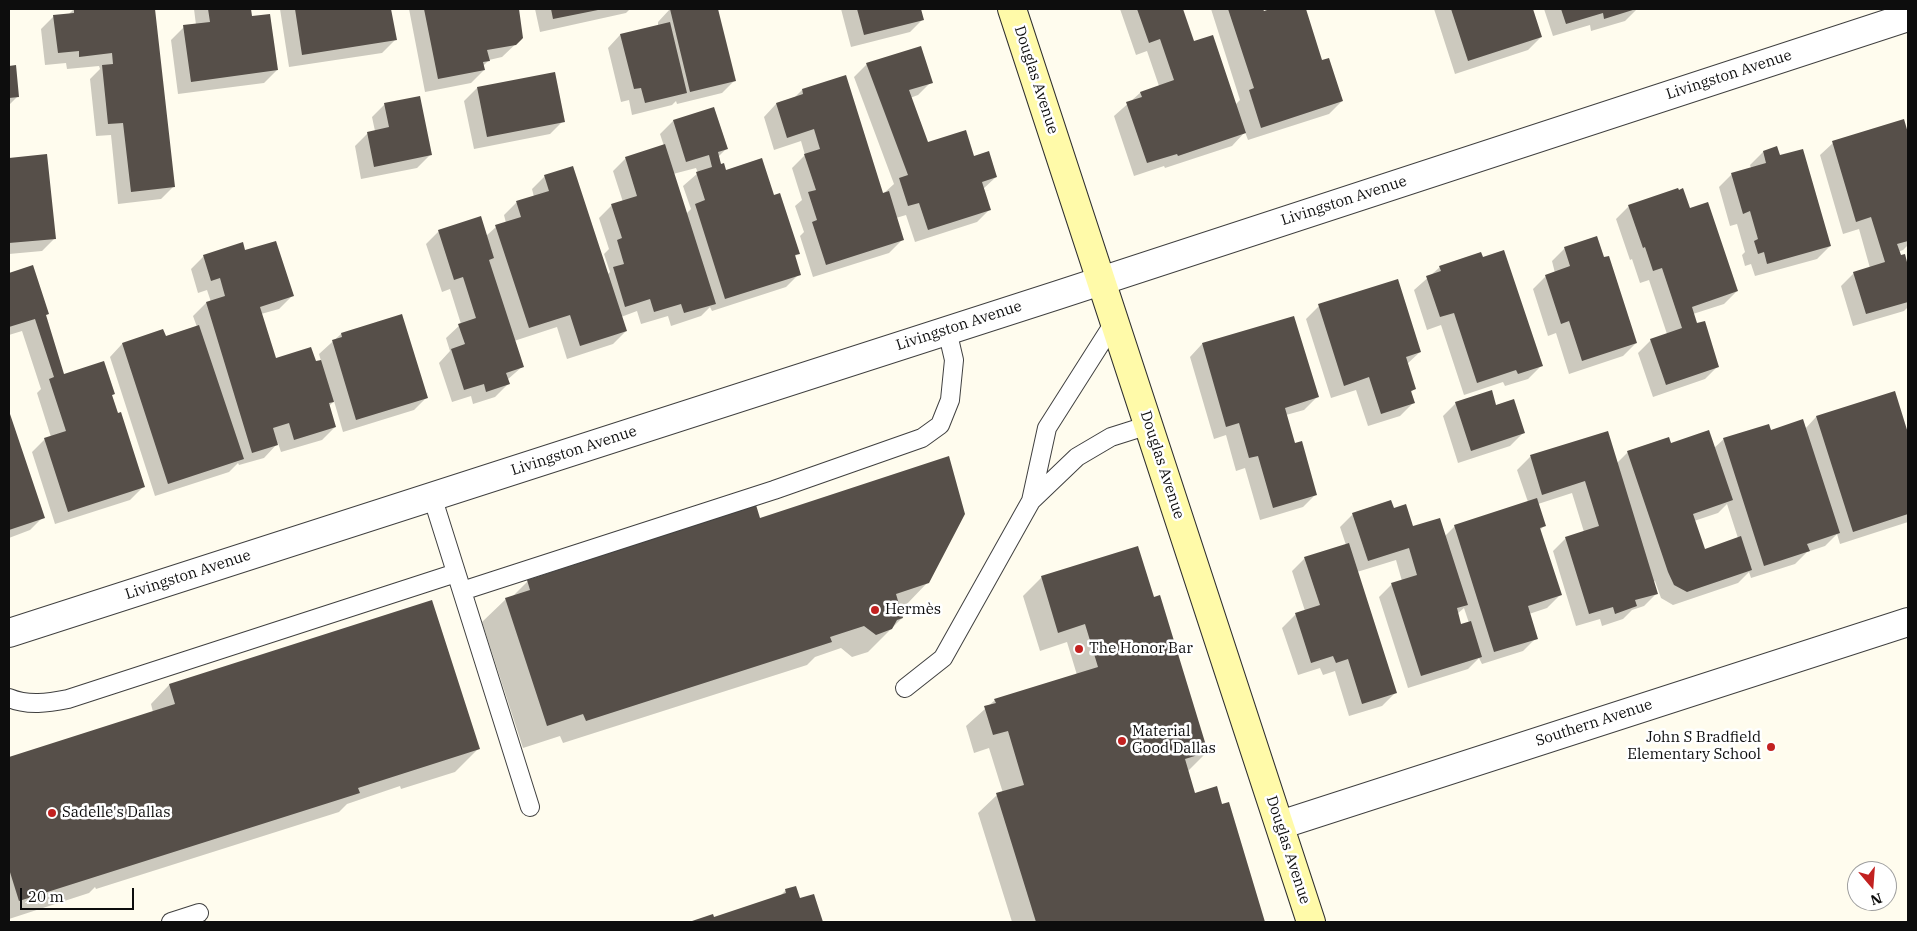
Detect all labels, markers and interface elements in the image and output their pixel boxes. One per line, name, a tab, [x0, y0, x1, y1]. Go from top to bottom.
street label: Douglas Avenue	[1010, 24, 1062, 136]
street label: Livingston Avenue	[1664, 46, 1794, 104]
street label: Livingston Avenue	[1279, 172, 1409, 230]
street label: Livingston Avenue	[894, 297, 1024, 355]
street label: Douglas Avenue	[1136, 409, 1188, 521]
street label: Livingston Avenue	[509, 422, 639, 480]
street label: Livingston Avenue	[123, 546, 253, 604]
place label: Hermès	[885, 601, 941, 619]
marker: Hermès	[869, 604, 881, 616]
place label: The Honor Bar	[1089, 640, 1193, 658]
marker: The Honor Bar	[1073, 643, 1085, 655]
street label: Southern Avenue	[1533, 696, 1655, 750]
place label: Material Good Dallas	[1132, 723, 1216, 758]
place label: John S Bradfield Elementary School	[1627, 729, 1761, 764]
marker: Material Good Dallas	[1116, 735, 1128, 747]
marker: John S Bradfield Elementary School	[1765, 741, 1777, 753]
street label: Douglas Avenue	[1262, 794, 1314, 906]
place label: Sadelle's Dallas	[62, 804, 171, 822]
marker: Sadelle's Dallas	[46, 807, 58, 819]
north arrow	[1847, 861, 1897, 911]
scale bar	[22, 878, 136, 910]
text: 20 m	[28, 887, 64, 906]
text: N	[1868, 889, 1884, 910]

